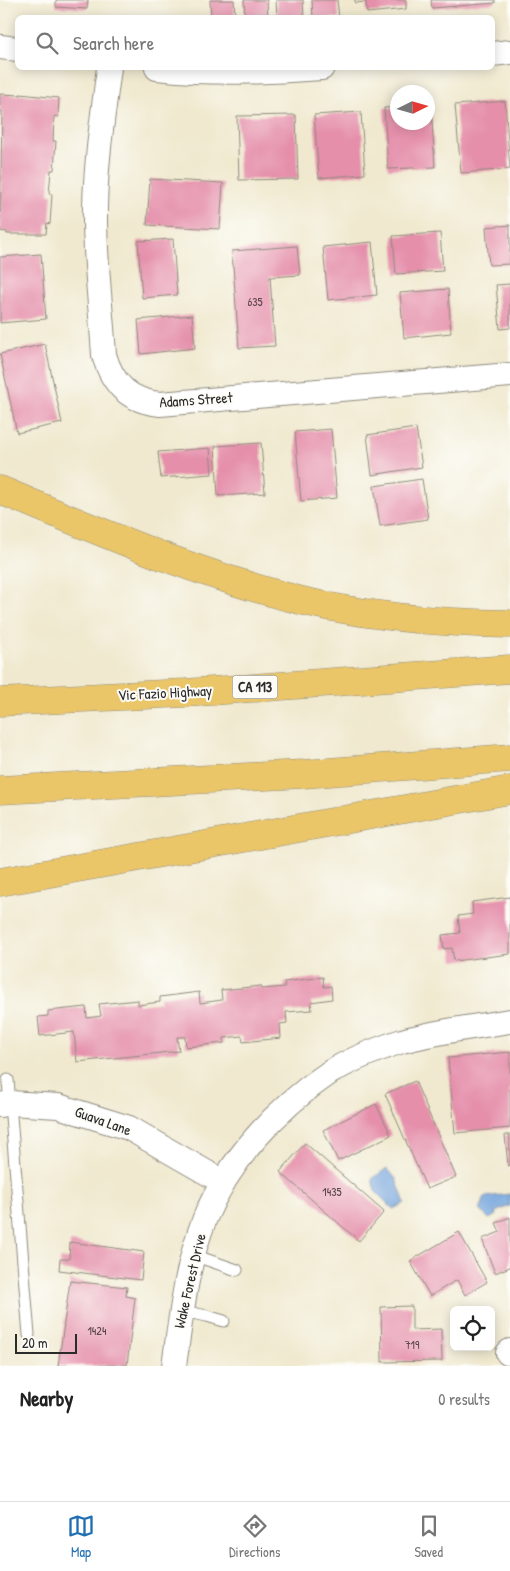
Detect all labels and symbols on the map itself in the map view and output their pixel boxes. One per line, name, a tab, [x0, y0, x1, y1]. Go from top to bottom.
north arrow	[390, 85, 435, 130]
house number: 635	[247, 293, 263, 310]
street label: Adams Street	[159, 386, 234, 413]
road number: CA 113	[232, 676, 278, 699]
street label: Vic Fazio Highway	[117, 680, 213, 705]
street label: Guava Lane	[72, 1101, 134, 1140]
house number: 1435	[322, 1183, 342, 1200]
street label: Wake Forest Drive	[168, 1231, 211, 1330]
house number: 1424	[88, 1322, 107, 1339]
scale bar	[15, 1331, 78, 1354]
house number: 719	[405, 1336, 420, 1353]

